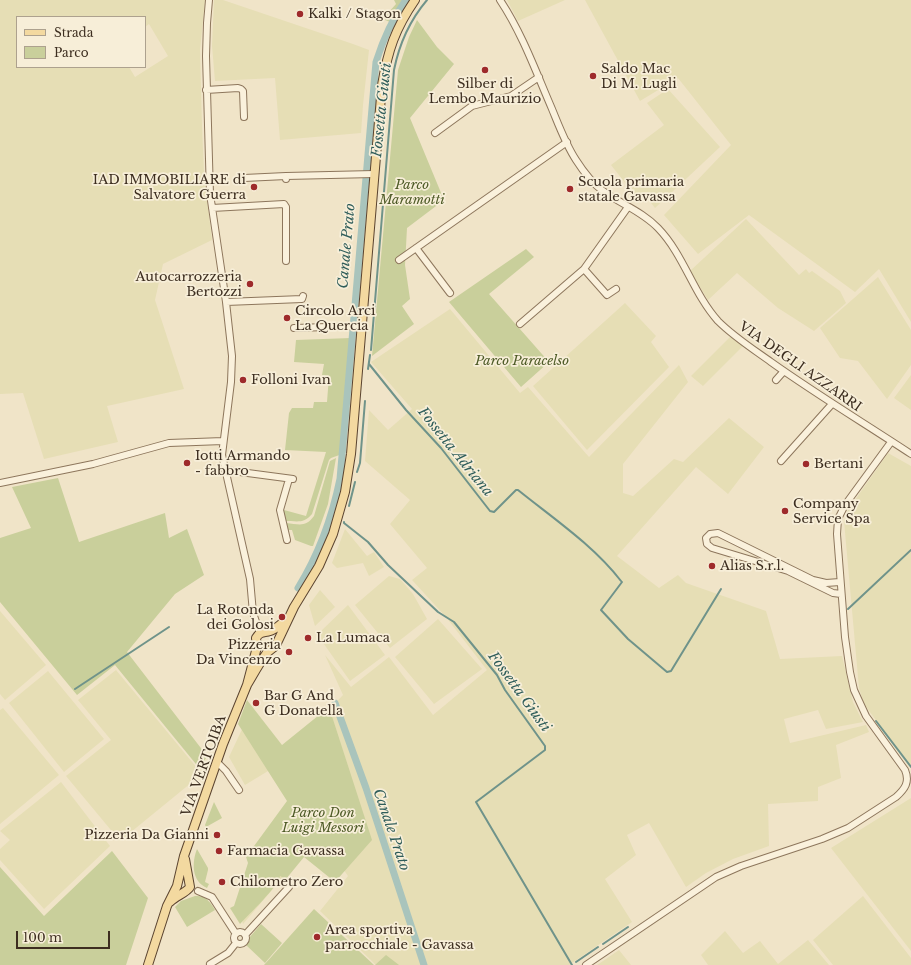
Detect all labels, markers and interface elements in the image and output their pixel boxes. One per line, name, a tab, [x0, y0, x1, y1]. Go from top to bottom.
place label: Kalki / Stagon	[308, 6, 401, 22]
marker: Kalki / Stagon	[295, 9, 305, 19]
legend	[16, 16, 146, 68]
text: Strada	[54, 25, 93, 40]
text: Parco	[54, 45, 89, 60]
place label: Saldo Mac Di M. Lugli	[601, 61, 677, 92]
water label: Fossetta Giusti	[369, 62, 395, 158]
marker: Silber di Lembo Maurizio	[480, 65, 490, 75]
marker: Saldo Mac Di M. Lugli	[588, 71, 598, 81]
place label: Silber di Lembo Maurizio	[429, 76, 541, 107]
place label: IAD IMMOBILIARE di Salvatore Guerra	[93, 172, 246, 203]
place label: Scuola primaria statale Gavassa	[578, 174, 684, 205]
park label: Parco Maramotti	[379, 177, 445, 208]
marker: IAD IMMOBILIARE di Salvatore Guerra	[249, 182, 259, 192]
marker: Scuola primaria statale Gavassa	[565, 184, 575, 194]
water label: Canale Prato	[335, 203, 359, 289]
place label: Autocarrozzeria Bertozzi	[135, 269, 242, 300]
marker: Autocarrozzeria Bertozzi	[245, 279, 255, 289]
place label: Circolo Arci La Quercia	[295, 303, 375, 334]
marker: Circolo Arci La Quercia	[282, 313, 292, 323]
street label: VIA DEGLI AZZARRI	[736, 319, 864, 415]
park label: Parco Paracelso	[475, 353, 569, 369]
place label: Folloni Ivan	[251, 372, 331, 388]
marker: Folloni Ivan	[238, 375, 248, 385]
water label: Fossetta Adriana	[414, 404, 496, 500]
place label: Iotti Armando - fabbro	[195, 448, 290, 479]
place label: Bertani	[814, 456, 863, 472]
marker: Iotti Armando - fabbro	[182, 458, 192, 468]
marker: Bertani	[801, 459, 811, 469]
place label: Company Service Spa	[793, 496, 870, 527]
marker: Company Service Spa	[780, 506, 790, 516]
place label: Alias S.r.l.	[720, 558, 784, 574]
marker: Alias S.r.l.	[707, 561, 717, 571]
place label: La Rotonda dei Golosi	[197, 602, 274, 633]
marker: La Rotonda dei Golosi	[277, 612, 287, 622]
place label: La Lumaca	[316, 630, 390, 646]
marker: La Lumaca	[303, 633, 313, 643]
place label: Pizzeria Da Vincenzo	[196, 637, 281, 668]
marker: Pizzeria Da Vincenzo	[284, 647, 294, 657]
water label: Fossetta Giusti	[484, 649, 554, 735]
place label: Bar G And G Donatella	[264, 688, 343, 719]
marker: Bar G And G Donatella	[251, 698, 261, 708]
street label: VIA VERTOIBA	[178, 713, 230, 819]
water label: Canale Prato	[369, 787, 413, 873]
park label: Parco Don Luigi Messori	[282, 805, 364, 836]
place label: Pizzeria Da Gianni	[85, 827, 209, 843]
marker: Pizzeria Da Gianni	[212, 830, 222, 840]
place label: Farmacia Gavassa	[227, 843, 344, 859]
marker: Farmacia Gavassa	[214, 846, 224, 856]
place label: Chilometro Zero	[230, 874, 343, 890]
marker: Chilometro Zero	[217, 877, 227, 887]
place label: Area sportiva parrocchiale - Gavassa	[325, 922, 474, 953]
scale bar	[18, 923, 112, 949]
text: 100 m	[23, 930, 62, 945]
marker: Area sportiva parrocchiale - Gavassa	[312, 932, 322, 942]

